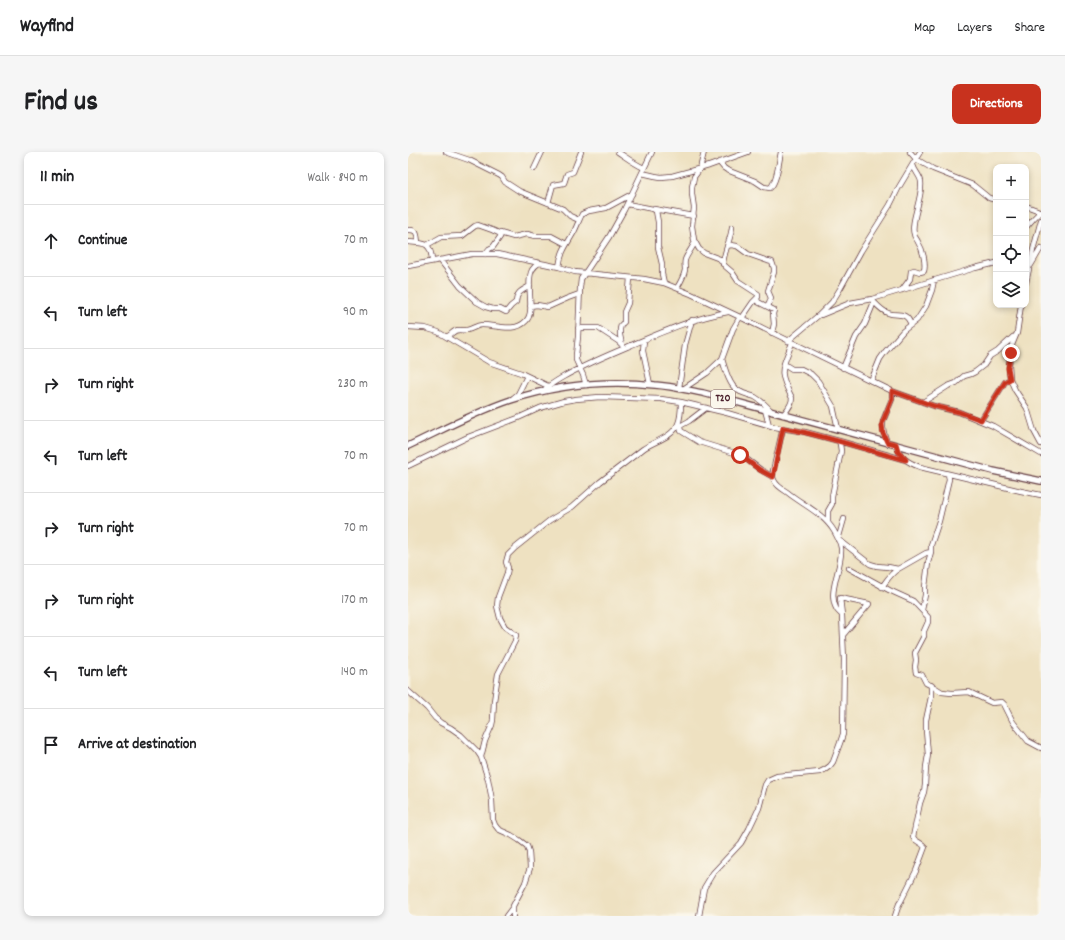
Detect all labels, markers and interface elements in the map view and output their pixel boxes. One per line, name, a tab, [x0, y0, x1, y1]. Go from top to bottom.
text: Wayfind	[20, 14, 74, 41]
text: Map	[914, 18, 935, 38]
text: Layers	[957, 18, 992, 38]
text: Share	[1014, 18, 1045, 38]
text: Find us	[24, 84, 98, 124]
button: Directions	[952, 84, 1041, 124]
map controls	[993, 164, 1029, 308]
button: +	[993, 164, 1029, 200]
text: 11 min	[40, 166, 74, 190]
text: Walk · 840 m	[307, 169, 368, 188]
button: −	[993, 200, 1029, 236]
icon: ahead	[40, 230, 62, 252]
text: Continue	[78, 230, 127, 252]
text: 70 m	[344, 231, 368, 250]
button: locate	[993, 236, 1029, 272]
button: layers	[993, 272, 1029, 308]
icon: left	[40, 302, 62, 324]
text: Turn left	[78, 302, 127, 324]
text: 90 m	[343, 303, 368, 322]
route end	[1002, 344, 1020, 362]
icon: right	[40, 374, 62, 396]
text: Turn right	[78, 374, 134, 396]
text: 230 m	[338, 375, 368, 394]
road number: T20	[711, 390, 735, 408]
icon: left	[40, 446, 62, 468]
text: Turn left	[78, 446, 127, 468]
route start	[731, 446, 749, 464]
text: 70 m	[344, 447, 368, 466]
icon: right	[40, 518, 62, 540]
text: Turn right	[78, 518, 134, 540]
text: 70 m	[344, 519, 368, 538]
icon: right	[40, 590, 62, 612]
text: Turn right	[78, 590, 134, 612]
text: 170 m	[341, 591, 368, 610]
icon: left	[40, 662, 62, 684]
text: Turn left	[78, 662, 127, 684]
text: 140 m	[341, 663, 368, 682]
icon: arrive	[40, 734, 62, 756]
text: Arrive at destination	[78, 734, 196, 756]

